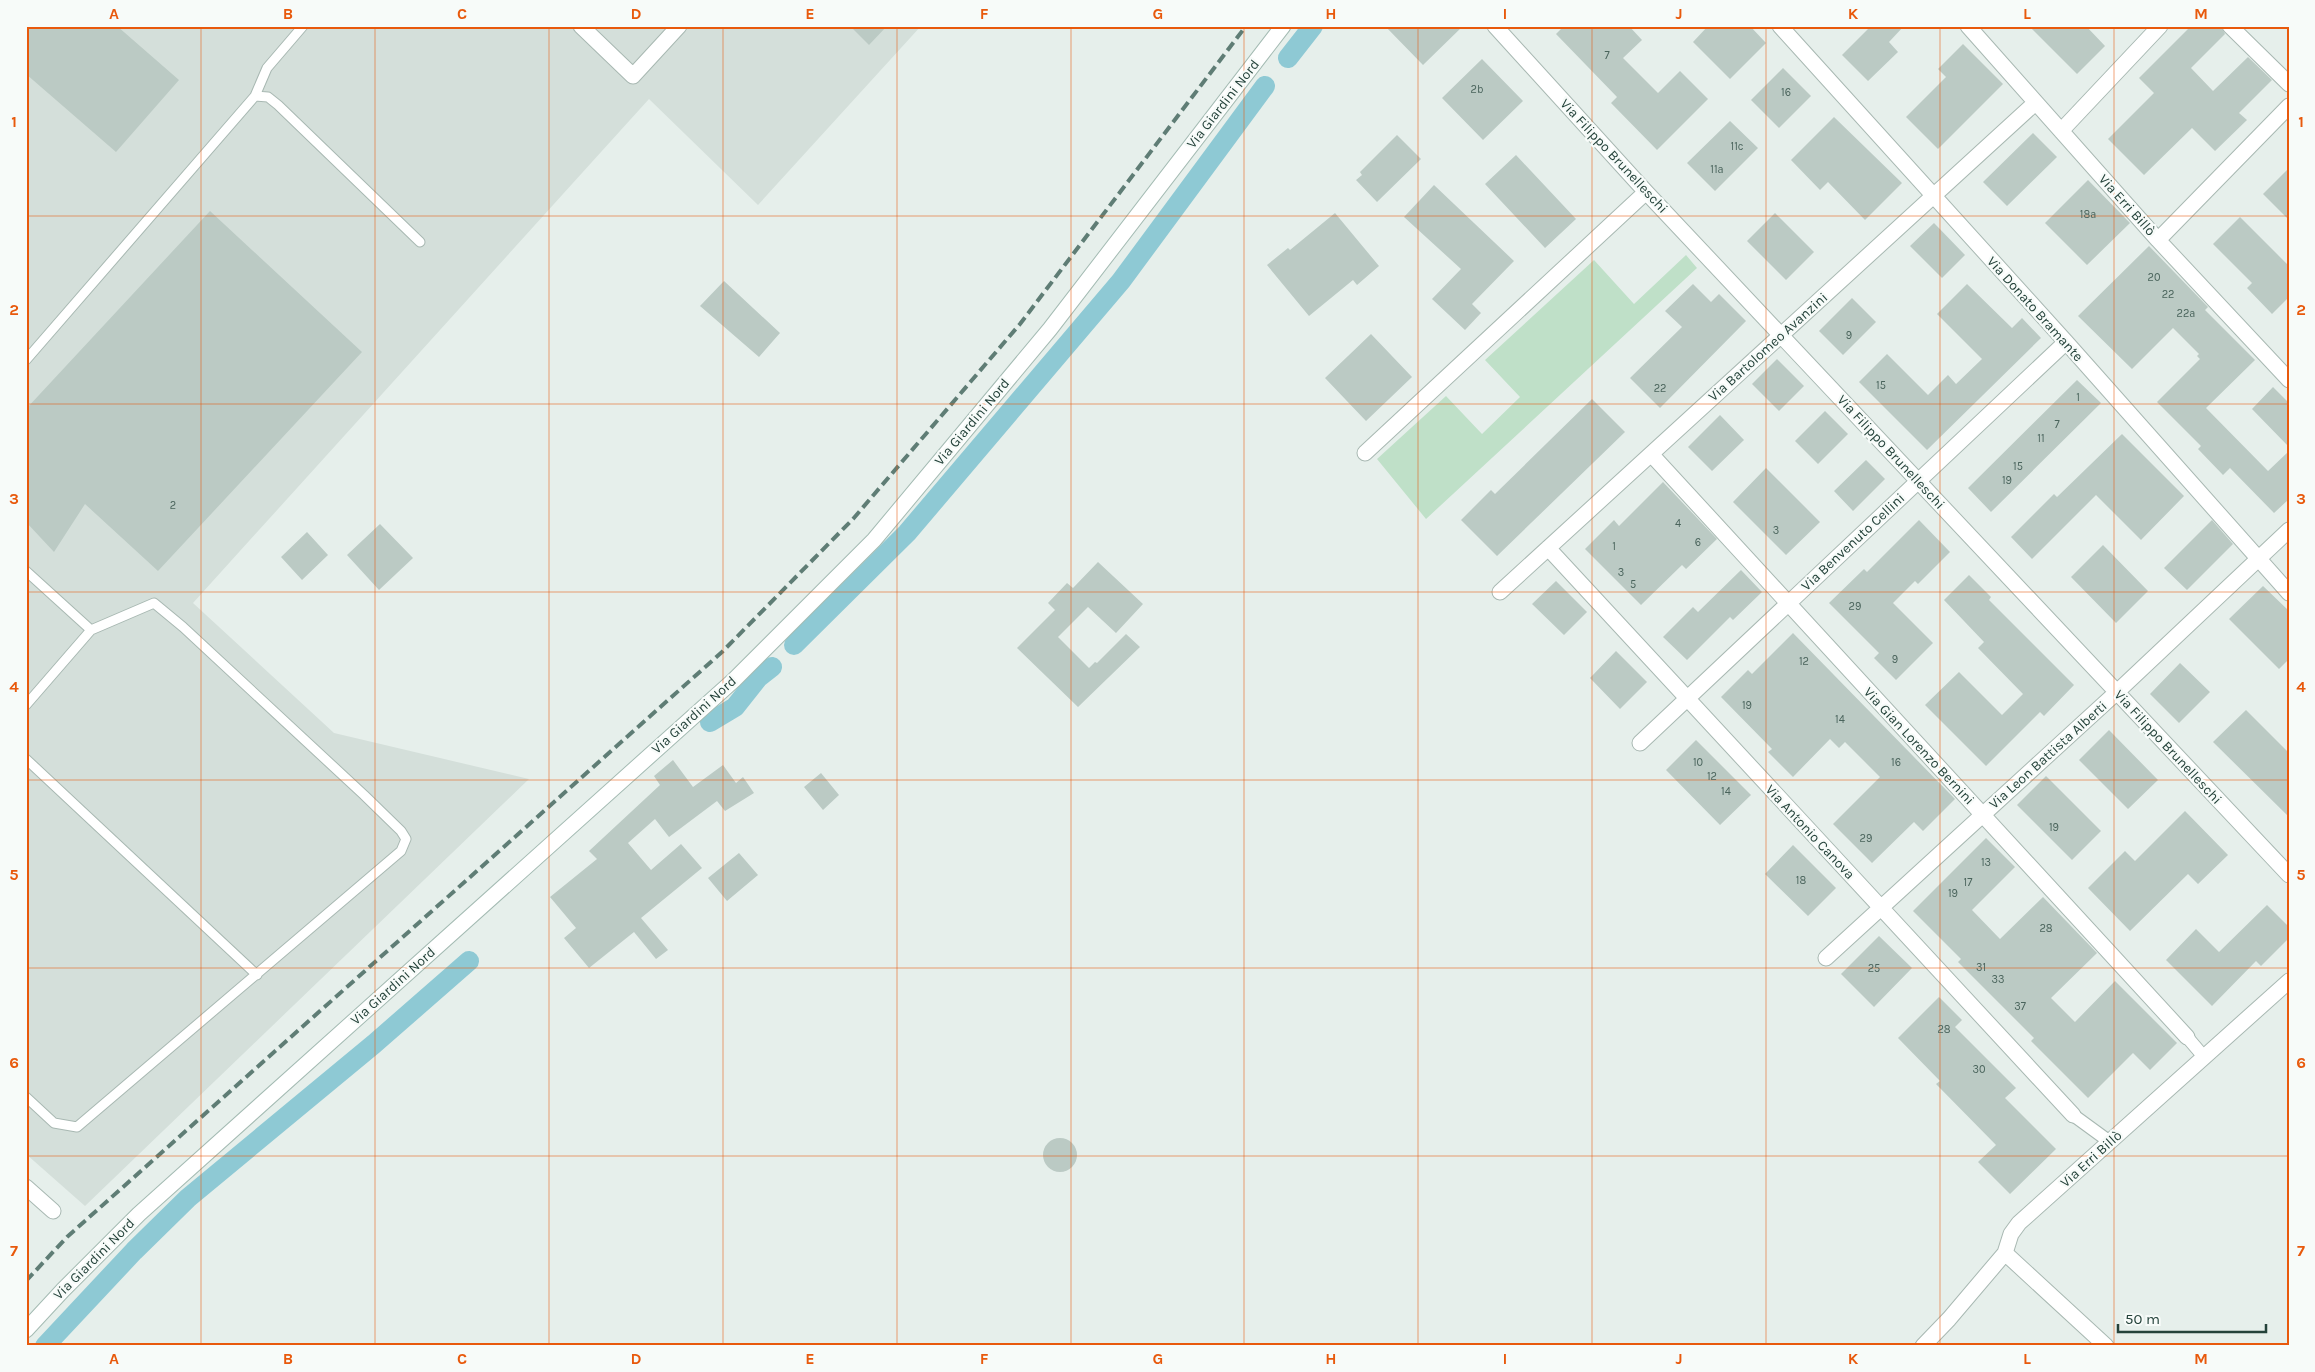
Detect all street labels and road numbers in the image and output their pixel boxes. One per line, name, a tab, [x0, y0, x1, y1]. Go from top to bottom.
street label: Via Giardini Nord	[1183, 56, 1263, 152]
street label: Via Filippo Brunelleschi	[1557, 95, 1671, 217]
street label: Via Erri Billò	[2095, 171, 2159, 239]
street label: Via Donato Bramante	[1983, 253, 2087, 365]
street label: Via Bartolomeo Avanzini	[1705, 289, 1831, 405]
street label: Via Giardini Nord	[931, 375, 1013, 469]
street label: Via Filippo Brunelleschi	[1834, 391, 1948, 513]
street label: Via Benvenuto Cellini	[1798, 490, 1908, 594]
street label: Via Giardini Nord	[648, 673, 740, 757]
street label: Via Gian Lorenzo Bernini	[1860, 684, 1978, 808]
street label: Via Filippo Brunelleschi	[2111, 686, 2225, 808]
street label: Via Leon Battista Alberti	[1985, 698, 2111, 812]
street label: Via Antonio Canova	[1762, 781, 1858, 883]
street label: Via Giardini Nord	[347, 944, 439, 1028]
street label: Via Erri Billò	[2057, 1127, 2125, 1191]
street label: Via Giardini Nord	[50, 1215, 138, 1303]

